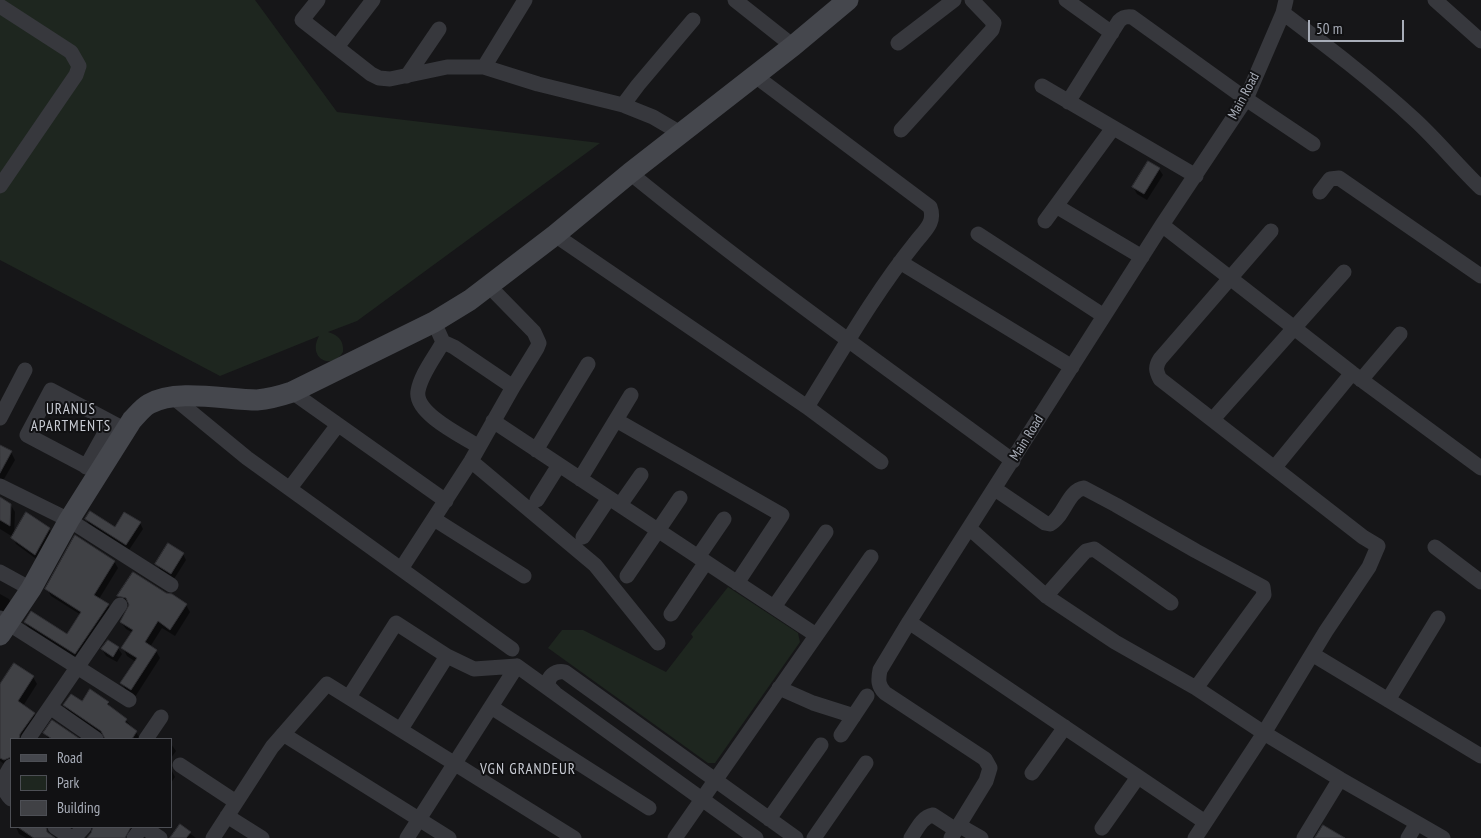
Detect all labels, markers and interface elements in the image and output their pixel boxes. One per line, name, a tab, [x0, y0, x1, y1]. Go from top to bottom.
scale bar	[1311, 10, 1407, 42]
text: 50 m	[1316, 19, 1342, 38]
street label: Main Road	[1225, 70, 1263, 122]
district label: URANUS APARTMENTS	[29, 401, 113, 436]
street label: Main Road	[1006, 412, 1048, 464]
legend	[10, 738, 172, 828]
text: Road	[57, 748, 83, 767]
district label: VGN GRANDEUR	[479, 761, 577, 779]
text: Park	[57, 773, 79, 792]
text: Building	[57, 798, 100, 817]

